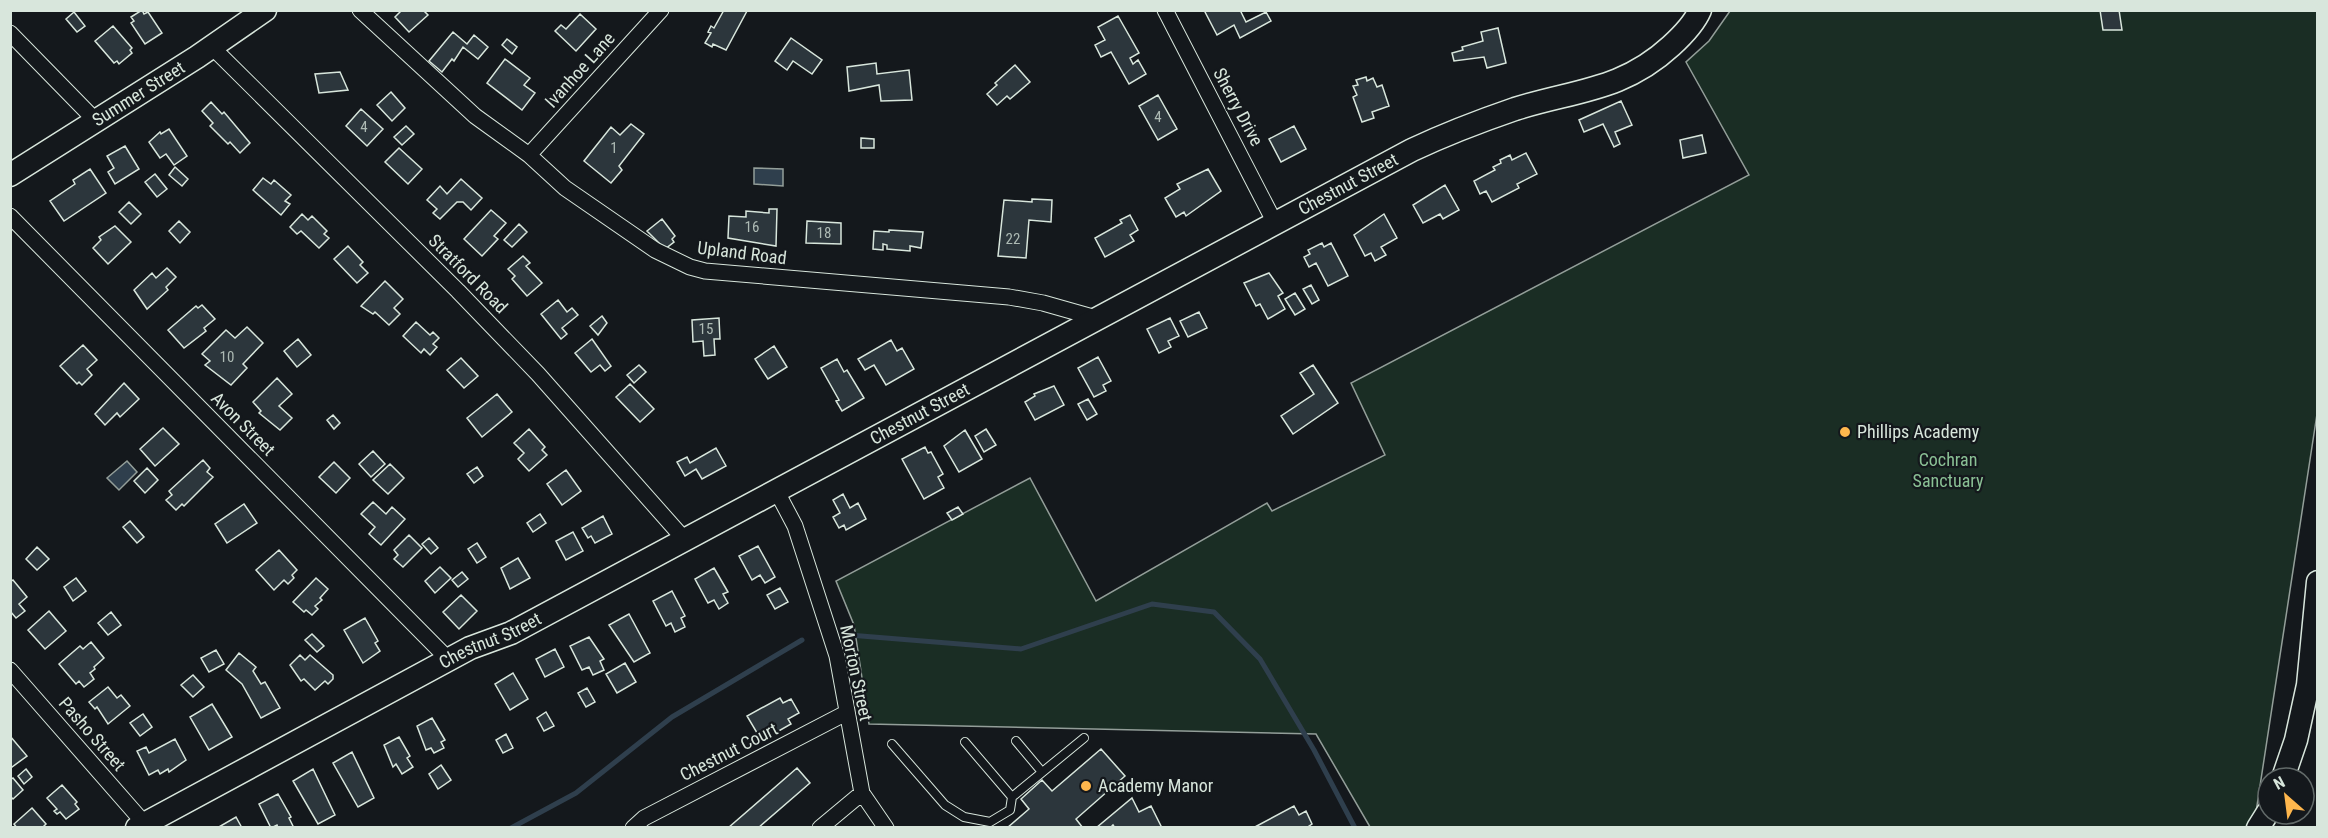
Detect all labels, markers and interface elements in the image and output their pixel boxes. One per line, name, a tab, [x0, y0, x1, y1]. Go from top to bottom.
street label: Ivanhoe Lane	[540, 28, 619, 112]
street label: Summer Street	[88, 56, 188, 130]
street label: Sherry Drive	[1209, 64, 1268, 149]
house number: 4	[1154, 108, 1162, 126]
house number: 4	[360, 118, 368, 136]
house number: 1	[610, 139, 618, 157]
street label: Chestnut Street	[1294, 149, 1401, 219]
house number: 16	[745, 218, 759, 236]
house number: 18	[817, 224, 831, 242]
street label: Stratford Road	[425, 230, 512, 317]
house number: 22	[1006, 230, 1020, 248]
street label: Upland Road	[696, 237, 788, 268]
house number: 15	[699, 320, 713, 338]
house number: 10	[220, 348, 234, 366]
street label: Chestnut Street	[866, 378, 973, 449]
street label: Avon Street	[207, 387, 280, 460]
place label: Phillips Academy	[1857, 421, 1980, 442]
marker: Phillips Academy	[1838, 425, 1852, 439]
park label: Cochran Sanctuary	[1913, 449, 1984, 491]
street label: Chestnut Street	[435, 608, 545, 673]
street label: Morton Street	[836, 623, 877, 723]
street label: Pasho Street	[55, 693, 130, 775]
street label: Chestnut Court	[676, 718, 781, 785]
north arrow	[2256, 766, 2316, 826]
text: N	[2270, 773, 2288, 794]
place label: Academy Manor	[1098, 775, 1214, 796]
marker: Academy Manor	[1079, 779, 1093, 793]

